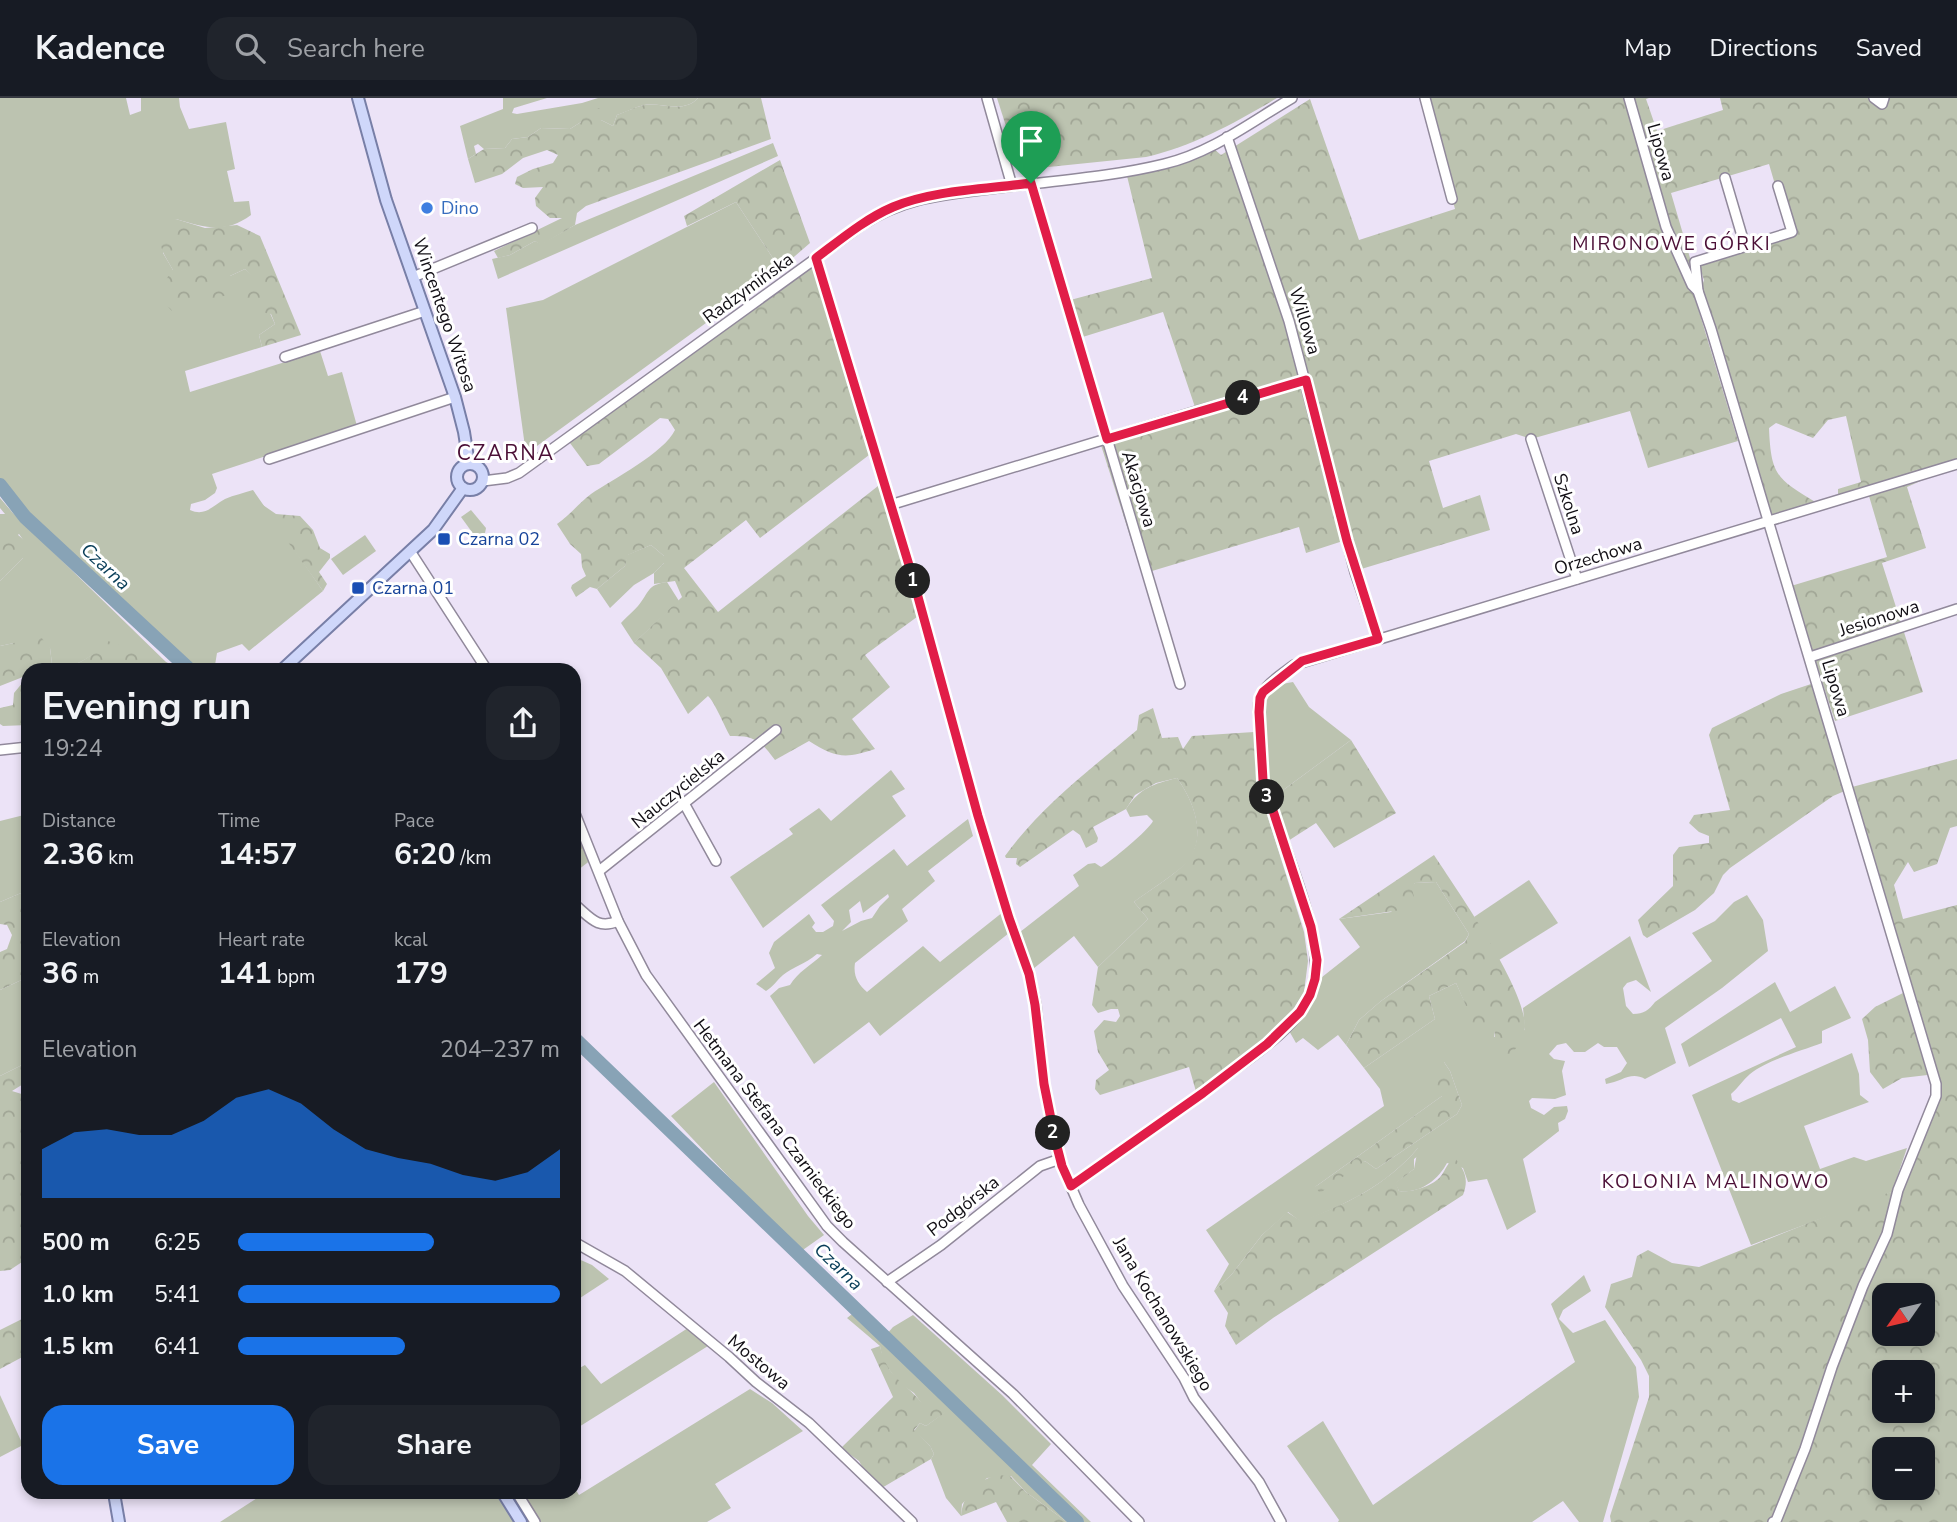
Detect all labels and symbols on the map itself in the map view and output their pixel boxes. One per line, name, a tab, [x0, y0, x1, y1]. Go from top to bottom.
pin	[1001, 111, 1061, 183]
street label: Lipowa	[1641, 120, 1681, 184]
place label: Dino	[441, 196, 479, 220]
marker: Dino	[419, 200, 435, 216]
district label: MIRONOWE GÓRKI	[1572, 231, 1772, 257]
street label: Wincentego Witosa	[407, 235, 483, 395]
street label: Radzymińska	[698, 247, 798, 329]
street label: Willowa	[1283, 285, 1327, 357]
pin: 4	[1226, 380, 1260, 416]
district label: CZARNA	[457, 439, 555, 467]
street label: Akacjowa	[1116, 448, 1162, 530]
street label: Szkolna	[1548, 470, 1590, 538]
place label: Czarna 02	[458, 527, 540, 551]
marker: Czarna 02	[436, 531, 452, 547]
street label: Orzechowa	[1551, 531, 1645, 581]
water label: Czarna	[75, 537, 136, 596]
pin: 1	[895, 564, 930, 598]
place label: Czarna 01	[372, 576, 454, 600]
marker: Czarna 01	[350, 580, 366, 596]
street label: Jesionowa	[1835, 594, 1922, 643]
street label: Lipowa	[1816, 656, 1856, 720]
street label: Nauczycielska	[627, 744, 729, 834]
pin: 3	[1250, 780, 1284, 814]
street label: Hetmana Stefana Czarnieckiego	[688, 1014, 862, 1234]
pin: 2	[1036, 1116, 1070, 1150]
district label: KOLONIA MALINOWO	[1602, 1169, 1830, 1195]
street label: Podgórska	[922, 1170, 1004, 1242]
street label: Jana Kochanowskiego	[1107, 1232, 1219, 1396]
water label: Czarna	[808, 1237, 869, 1297]
north arrow	[1872, 1283, 1936, 1346]
street label: Mostowa	[723, 1329, 795, 1395]

